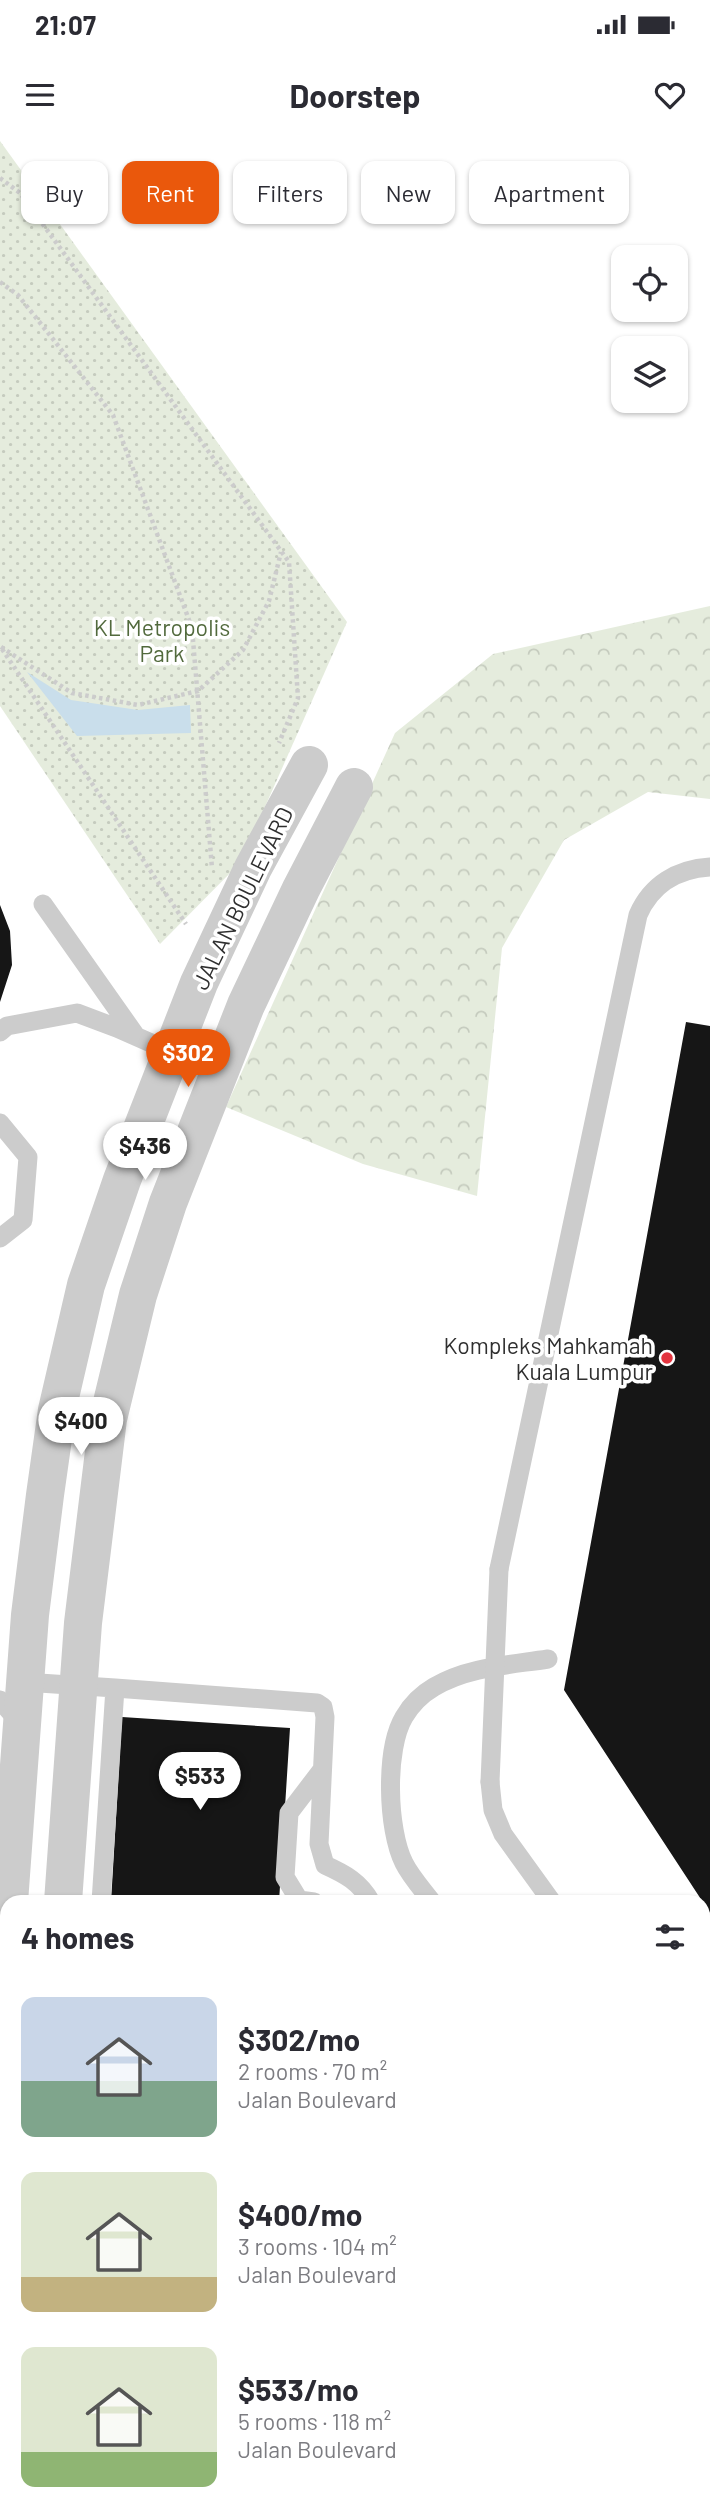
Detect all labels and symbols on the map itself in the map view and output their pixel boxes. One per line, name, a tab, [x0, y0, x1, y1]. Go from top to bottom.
park label: KL Metropolis Park	[94, 613, 230, 667]
street label: JALAN BOULEVARD	[186, 802, 298, 994]
pin: $302	[147, 1030, 229, 1089]
pin: $436	[104, 1122, 186, 1182]
place label: Kompleks Mahkamah Kuala Lumpur	[444, 1331, 654, 1385]
marker: Kompleks Mahkamah Kuala Lumpur	[659, 1350, 675, 1366]
pin: $400	[40, 1398, 122, 1457]
pin: $533	[159, 1752, 241, 1812]

